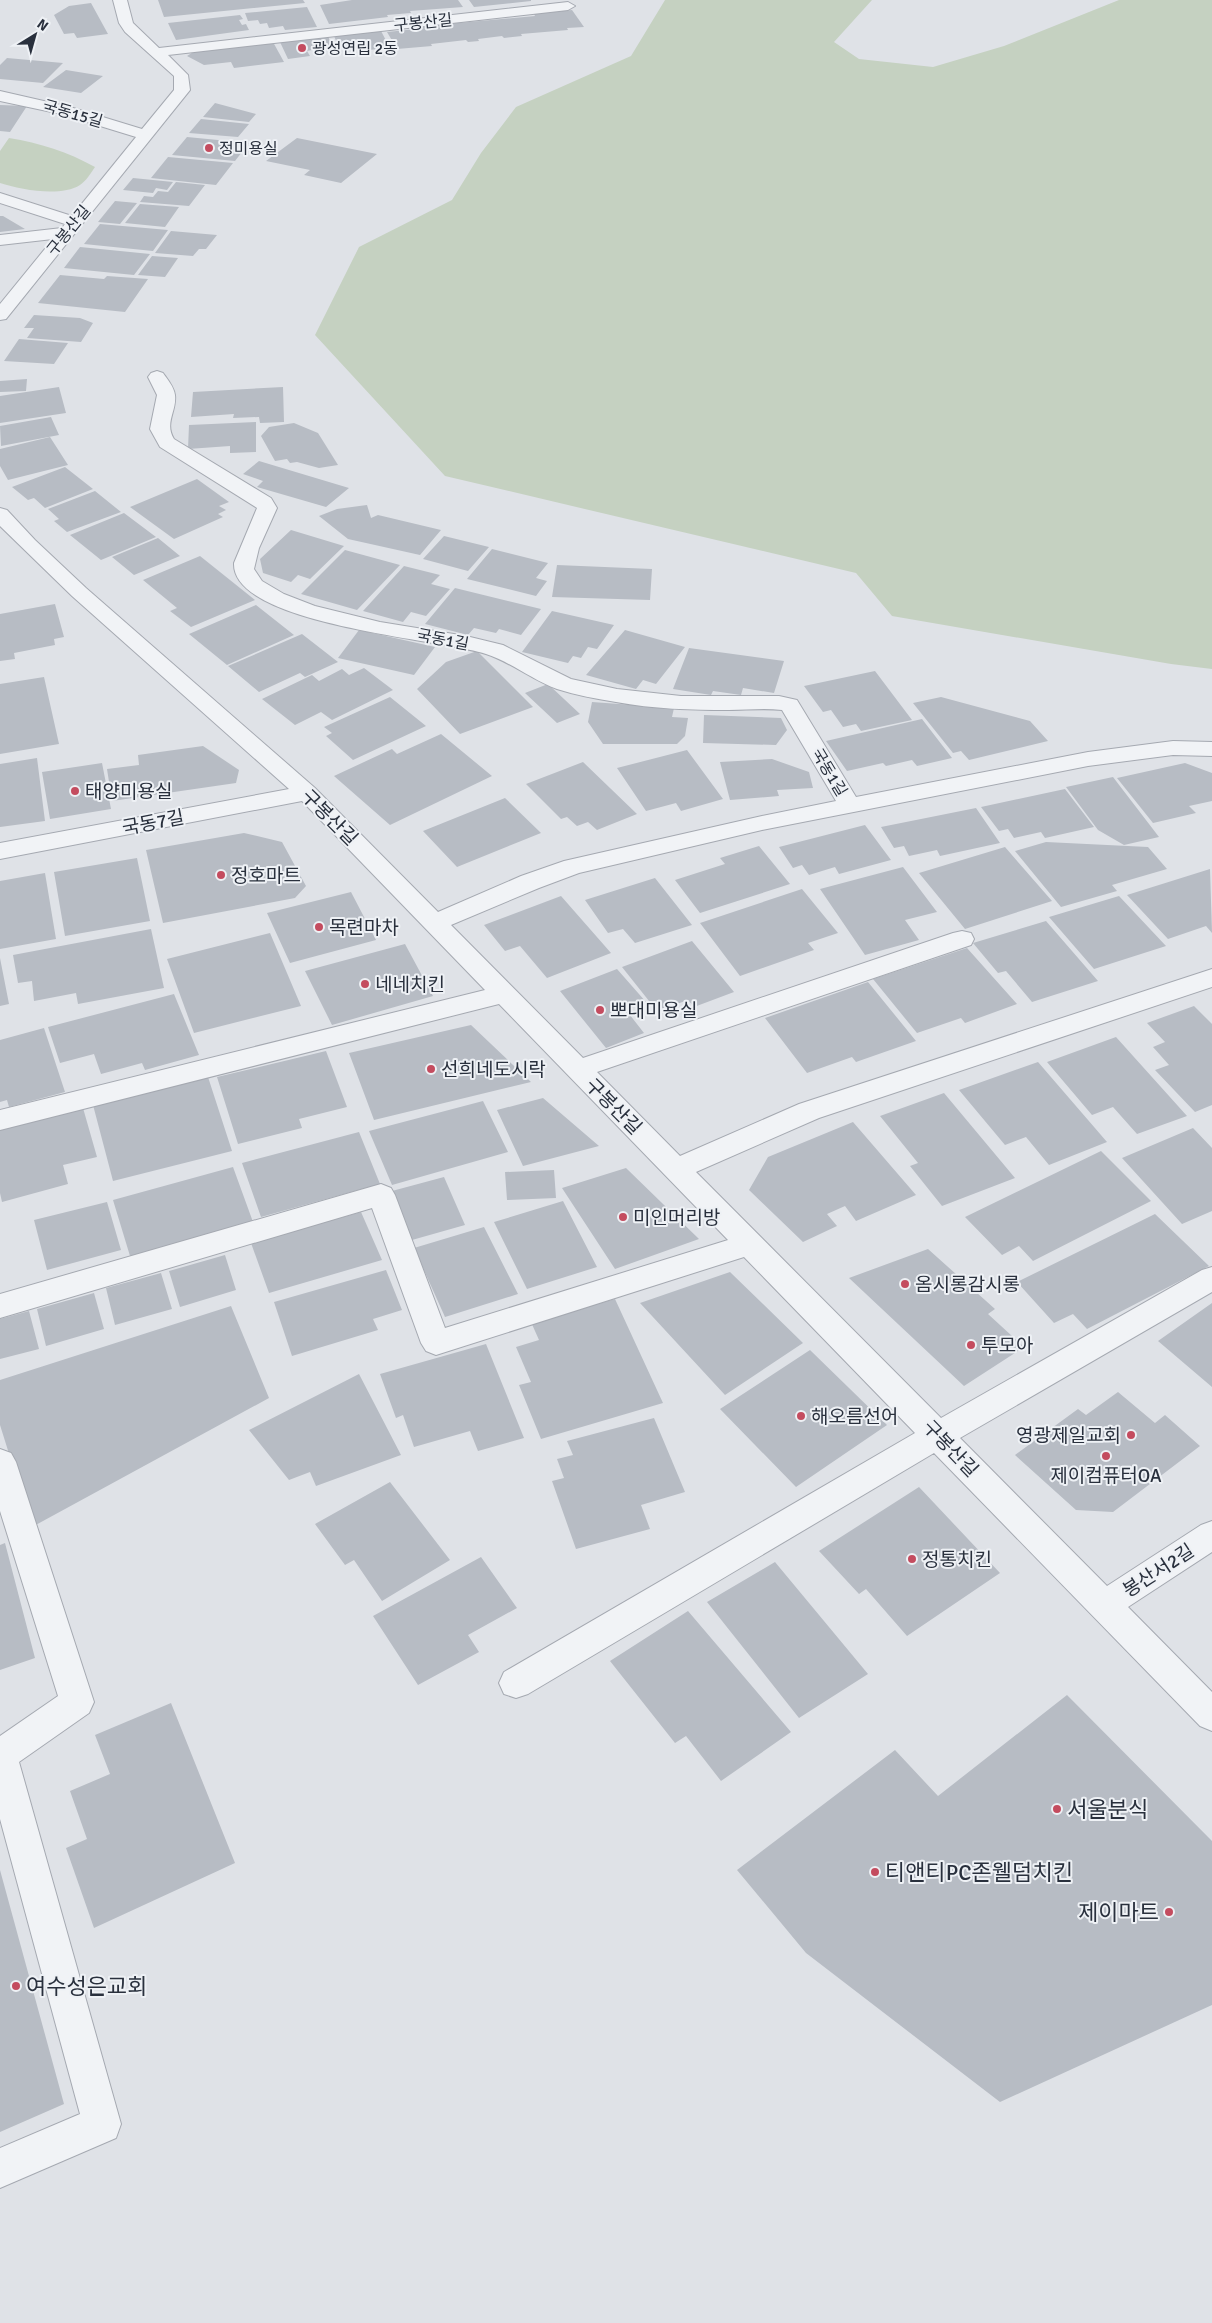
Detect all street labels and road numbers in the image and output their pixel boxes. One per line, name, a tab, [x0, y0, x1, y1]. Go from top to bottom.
street label: 구봉산길	[393, 10, 453, 36]
street label: 국동15길	[40, 96, 105, 132]
street label: 구봉산길	[42, 201, 95, 260]
street label: 국동1길	[415, 625, 471, 655]
street label: 국동1길	[807, 745, 851, 800]
street label: 구봉산길	[296, 785, 362, 851]
street label: 국동7길	[120, 805, 186, 841]
street label: 구봉산길	[580, 1074, 646, 1140]
street label: 구봉산길	[917, 1415, 983, 1482]
street label: 봉산서2길	[1118, 1539, 1199, 1603]

